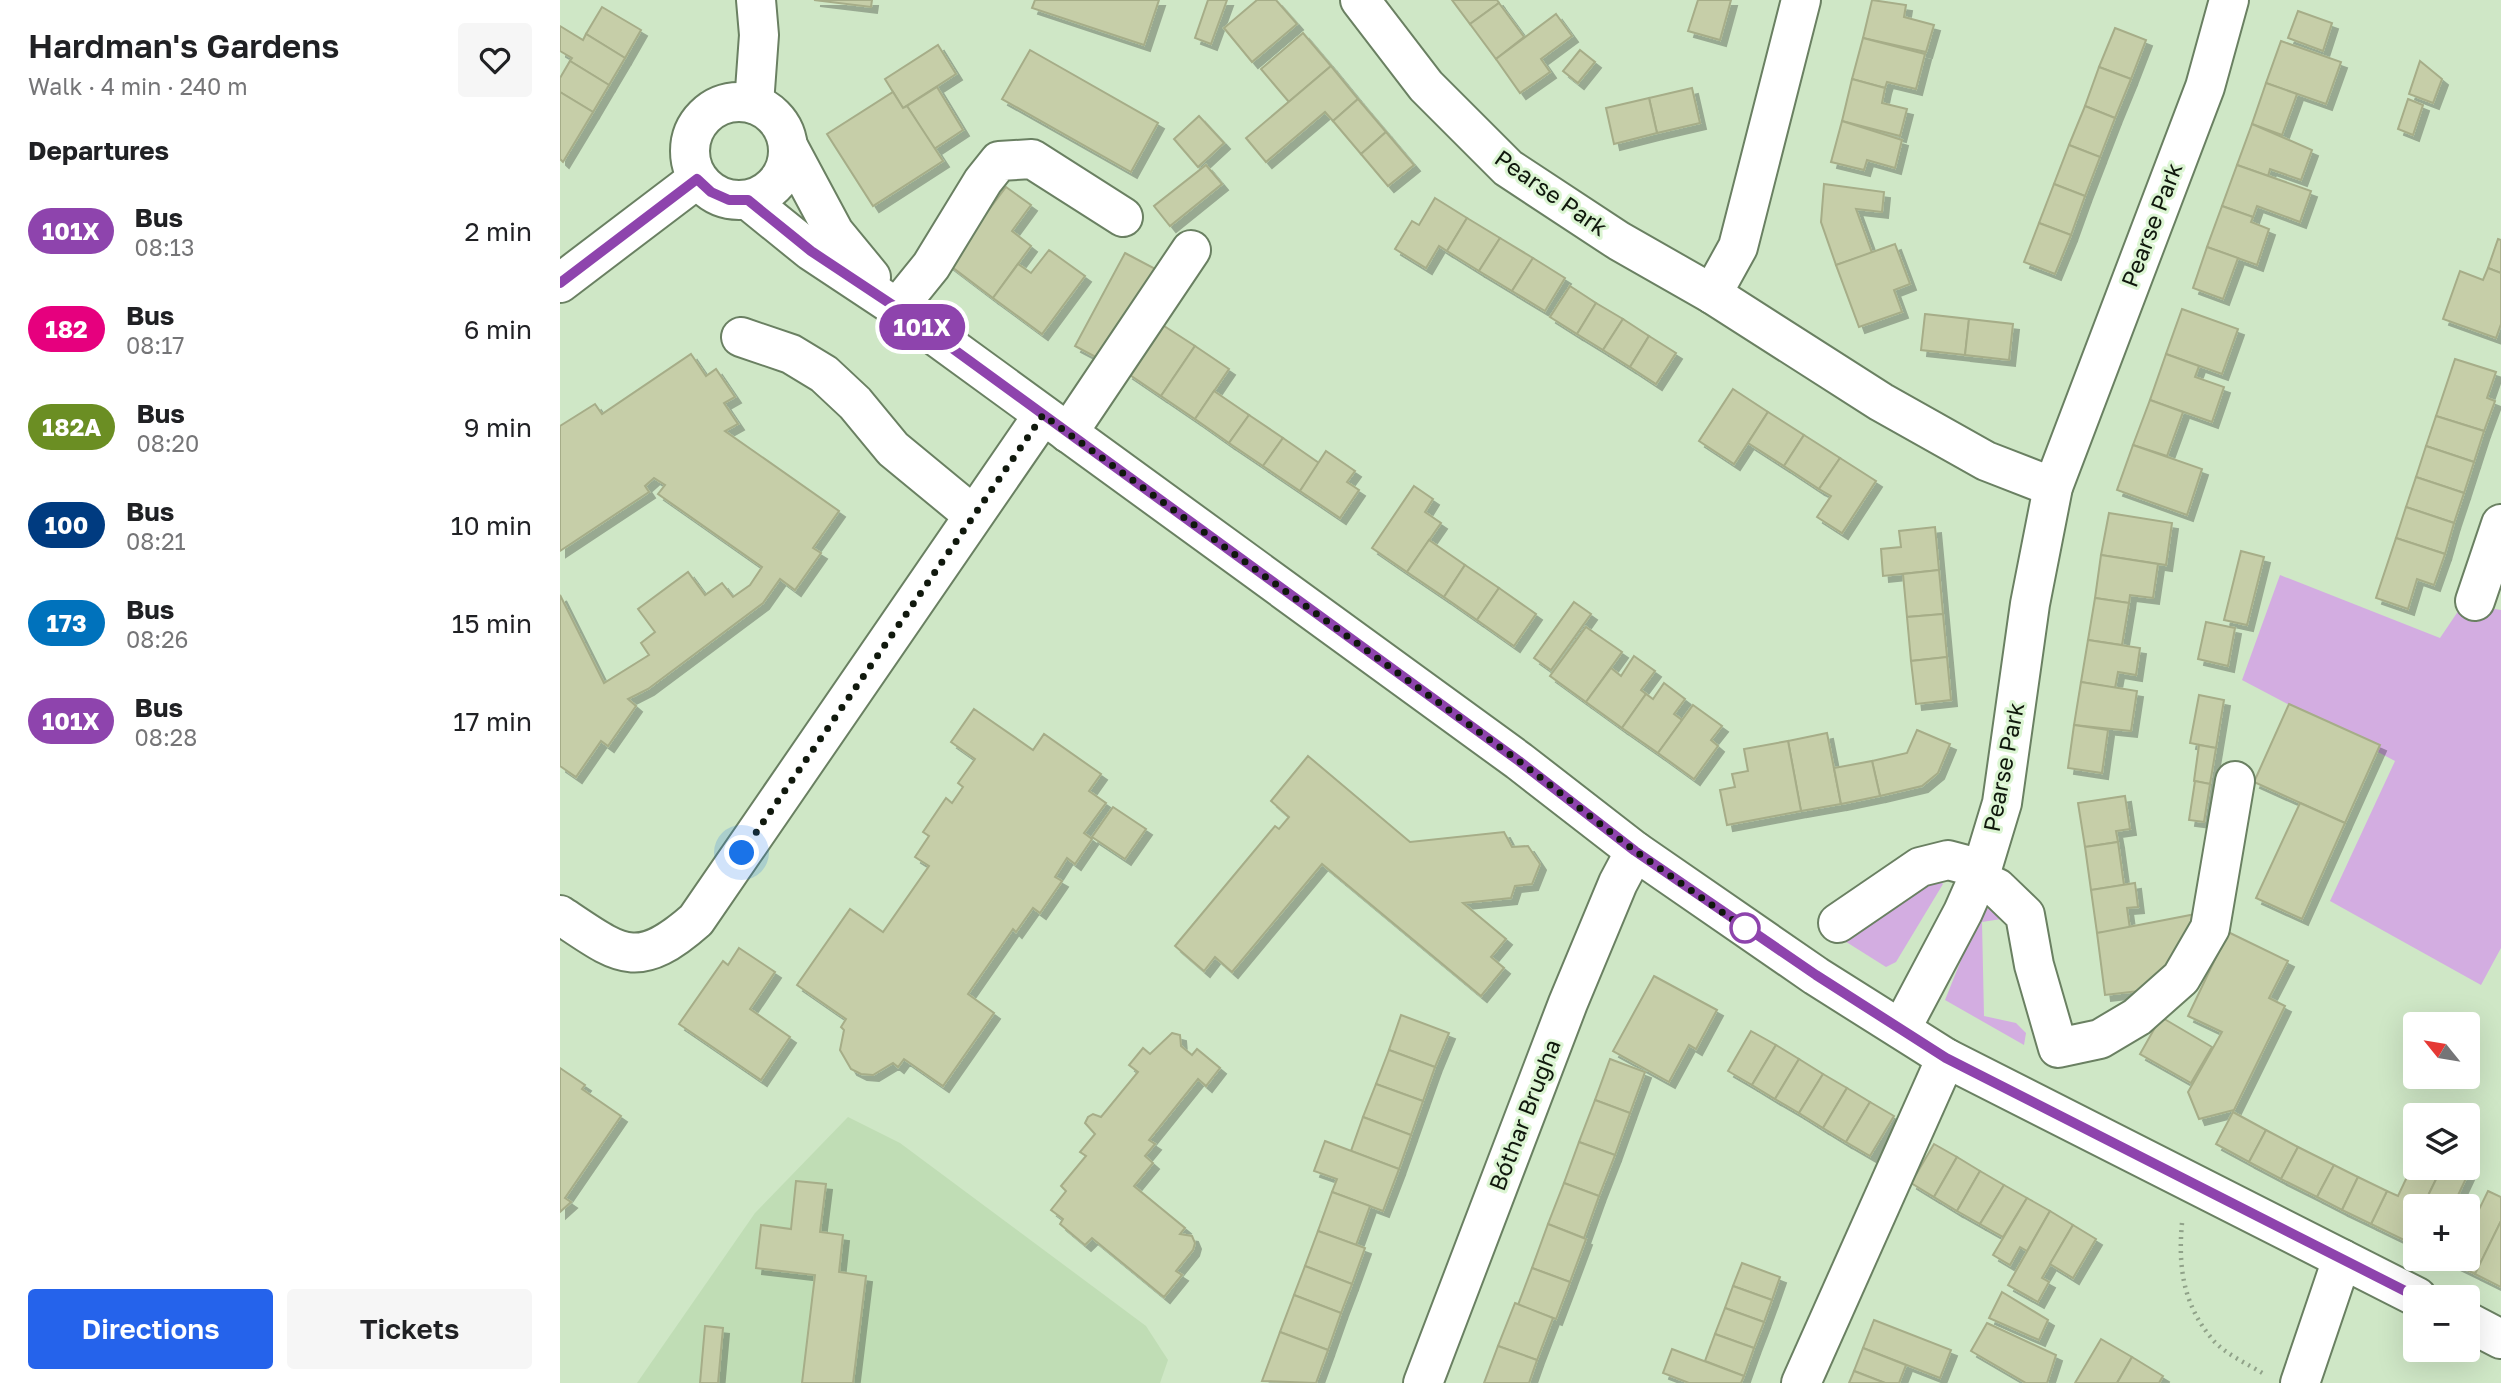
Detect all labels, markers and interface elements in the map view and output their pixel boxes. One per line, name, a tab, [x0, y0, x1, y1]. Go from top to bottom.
button: heart	[458, 23, 532, 97]
text: Hardman's Gardens	[28, 26, 339, 65]
text: Walk · 4 min · 240 m	[28, 72, 248, 100]
text: Departures	[28, 135, 169, 166]
street label: Pearse Park	[1490, 143, 1613, 241]
street label: Pearse Park	[2114, 158, 2188, 291]
text: Bus	[135, 202, 183, 233]
text: 101X	[42, 216, 100, 245]
text: 2 min	[464, 216, 532, 247]
text: 08:13	[135, 233, 194, 261]
text: Bus	[126, 300, 174, 331]
line badge: 101X	[873, 304, 971, 350]
text: 101X	[893, 312, 951, 341]
text: 182	[45, 314, 88, 343]
text: 6 min	[464, 314, 532, 345]
text: 08:17	[126, 331, 185, 359]
text: Bus	[136, 398, 185, 429]
text: 182A	[42, 412, 101, 441]
text: 9 min	[464, 412, 532, 443]
text: 08:20	[136, 429, 199, 457]
text: Bus	[126, 496, 174, 527]
text: 100	[45, 510, 88, 539]
text: 10 min	[451, 510, 532, 541]
text: 08:21	[126, 527, 186, 555]
text: Bus	[126, 594, 174, 625]
text: 173	[46, 608, 87, 637]
text: 15 min	[452, 608, 532, 639]
text: 08:26	[126, 625, 188, 653]
text: Bus	[135, 692, 183, 723]
street label: Pearse Park	[1977, 700, 2029, 834]
text: 101X	[42, 706, 100, 735]
text: 17 min	[453, 706, 532, 737]
text: 08:28	[135, 723, 197, 751]
your location	[724, 835, 759, 870]
unlabelled marker	[1730, 913, 1760, 943]
north arrow	[2403, 1012, 2480, 1088]
map controls	[2403, 1012, 2480, 1362]
street label: Bóthar Brugha	[1482, 1035, 1566, 1194]
button: layers	[2403, 1103, 2480, 1180]
button: +	[2403, 1194, 2480, 1271]
button: −	[2403, 1285, 2480, 1362]
button: Directions	[28, 1289, 273, 1369]
button: Tickets	[287, 1289, 532, 1369]

